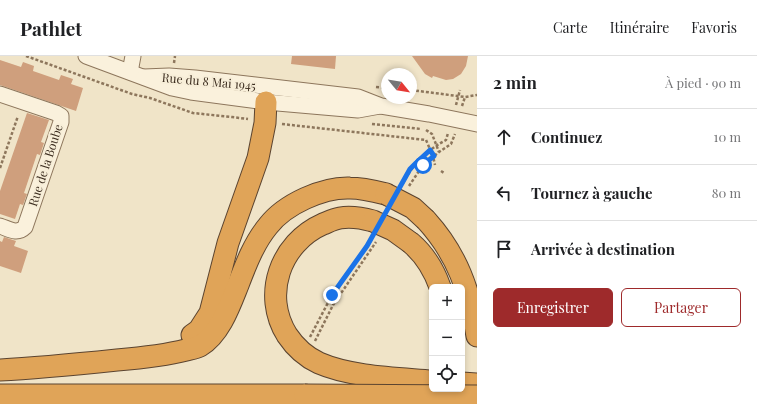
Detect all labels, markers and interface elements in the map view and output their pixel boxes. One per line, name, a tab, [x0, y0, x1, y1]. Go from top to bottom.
text: Pathlet	[20, 15, 82, 41]
text: Carte	[553, 18, 588, 37]
text: Itinéraire	[610, 18, 669, 37]
text: Favoris	[691, 18, 737, 37]
north arrow	[381, 68, 417, 104]
street label: Rue du 8 Mai 1945	[161, 69, 257, 93]
text: 2 min	[493, 71, 537, 93]
text: À pied · 90 m	[665, 74, 741, 91]
street label: Rue de la Boube	[24, 122, 66, 208]
icon: ahead	[493, 126, 515, 148]
text: Continuez	[531, 127, 602, 147]
text: 10 m	[714, 128, 741, 145]
route start	[414, 156, 432, 174]
icon: left	[493, 182, 515, 204]
text: Tournez à gauche	[531, 183, 653, 203]
text: 80 m	[712, 184, 741, 201]
icon: arrive	[493, 238, 515, 260]
text: Arrivée à destination	[531, 239, 675, 259]
map controls	[429, 284, 465, 392]
button: +	[429, 284, 465, 320]
route end	[323, 286, 341, 304]
button: Enregistrer	[493, 288, 613, 327]
button: Partager	[621, 288, 741, 327]
button: −	[429, 320, 465, 356]
button: locate	[429, 356, 465, 392]

